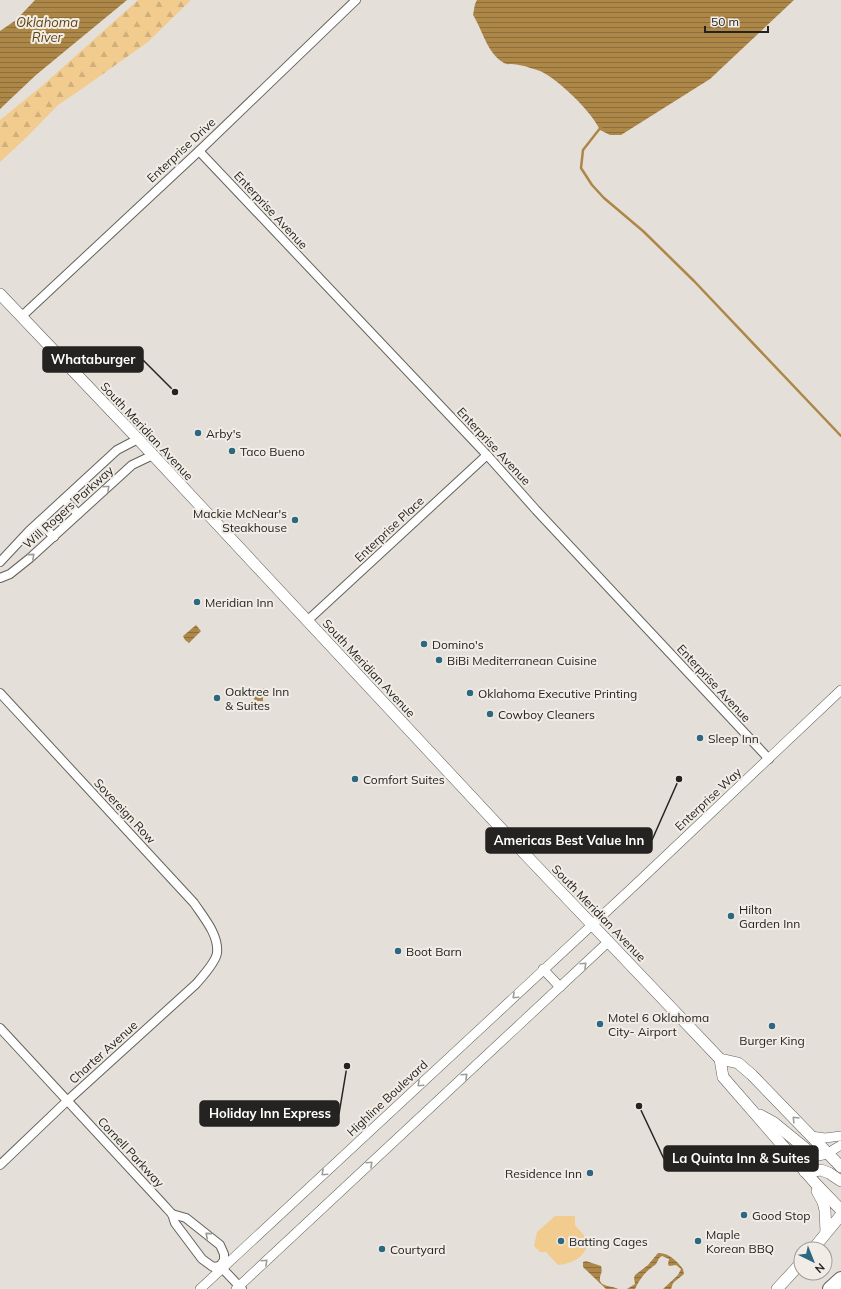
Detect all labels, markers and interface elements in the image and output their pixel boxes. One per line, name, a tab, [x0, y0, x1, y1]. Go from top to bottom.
scale bar	[705, 8, 768, 34]
water label: Oklahoma River	[16, 14, 78, 45]
text: 50 m	[711, 14, 739, 29]
street label: Enterprise Drive	[144, 114, 218, 186]
street label: Enterprise Avenue	[231, 168, 311, 252]
callout: Whataburger	[43, 347, 143, 372]
text: Whataburger	[51, 351, 136, 367]
street label: South Meridian Avenue	[98, 379, 196, 483]
street label: Enterprise Avenue	[454, 404, 534, 488]
place label: Arby's	[206, 426, 241, 441]
marker: Arby's	[193, 428, 203, 438]
place label: Taco Bueno	[240, 444, 305, 459]
marker: Taco Bueno	[227, 446, 237, 456]
street label: Will Rogers Parkway	[20, 462, 117, 551]
one-way arrow	[102, 485, 110, 493]
street label: Enterprise Place	[351, 493, 427, 565]
place label: Mackie McNear's Steakhouse	[193, 506, 287, 535]
marker: Mackie McNear's Steakhouse	[290, 515, 300, 525]
one-way arrow	[27, 554, 35, 561]
place label: Meridian Inn	[205, 595, 274, 610]
marker: Meridian Inn	[192, 597, 202, 607]
street label: South Meridian Avenue	[320, 616, 418, 720]
place label: Domino's	[432, 637, 484, 652]
marker: Domino's	[419, 639, 429, 649]
street label: Enterprise Avenue	[674, 641, 754, 725]
place label: BiBi Mediterranean Cuisine	[447, 653, 597, 668]
marker: BiBi Mediterranean Cuisine	[434, 655, 444, 665]
place label: Oaktree Inn & Suites	[225, 684, 289, 713]
place label: Oklahoma Executive Printing	[478, 686, 637, 701]
marker: Oklahoma Executive Printing	[465, 688, 475, 698]
marker: Oaktree Inn & Suites	[212, 693, 222, 703]
place label: Cowboy Cleaners	[498, 707, 595, 722]
marker: Cowboy Cleaners	[485, 709, 495, 719]
place label: Sleep Inn	[708, 731, 759, 746]
marker: Sleep Inn	[695, 733, 705, 743]
street label: Enterprise Way	[672, 764, 745, 834]
place label: Comfort Suites	[363, 772, 445, 787]
marker: Comfort Suites	[350, 774, 360, 784]
street label: Sovereign Row	[91, 775, 159, 847]
callout: Americas Best Value Inn	[486, 828, 652, 853]
text: Americas Best Value Inn	[494, 832, 644, 848]
street label: South Meridian Avenue	[549, 861, 649, 965]
place label: Hilton Garden Inn	[739, 902, 800, 931]
marker: Hilton Garden Inn	[726, 911, 736, 921]
place label: Boot Barn	[406, 944, 462, 959]
marker: Boot Barn	[393, 946, 403, 956]
one-way arrow	[579, 962, 587, 969]
one-way arrow	[512, 991, 520, 998]
place label: Motel 6 Oklahoma City- Airport	[608, 1010, 709, 1039]
street label: Charter Avenue	[66, 1017, 140, 1087]
marker: Motel 6 Oklahoma City- Airport	[595, 1019, 605, 1029]
marker: Burger King	[767, 1021, 777, 1031]
place label: Burger King	[739, 1033, 805, 1048]
street label: Highline Boulevard	[344, 1057, 430, 1139]
one-way arrow	[460, 1073, 468, 1080]
one-way arrow	[417, 1080, 424, 1087]
callout: Holiday Inn Express	[200, 1101, 339, 1126]
text: Holiday Inn Express	[209, 1105, 331, 1122]
street label: Cornell Parkway	[95, 1114, 168, 1191]
one-way arrow	[792, 1116, 799, 1124]
callout: La Quinta Inn & Suites	[664, 1146, 818, 1171]
text: La Quinta Inn & Suites	[672, 1150, 810, 1166]
one-way arrow	[365, 1161, 373, 1169]
place label: Residence Inn	[505, 1166, 582, 1181]
one-way arrow	[322, 1168, 329, 1175]
marker: Residence Inn	[585, 1168, 595, 1178]
place label: Good Stop	[752, 1208, 810, 1223]
marker: Good Stop	[739, 1210, 749, 1220]
place label: Maple Korean BBQ	[706, 1227, 774, 1256]
one-way arrow	[205, 1232, 212, 1239]
place label: Batting Cages	[569, 1234, 648, 1249]
marker: Batting Cages	[556, 1236, 566, 1246]
marker: Maple Korean BBQ	[693, 1236, 703, 1246]
north arrow	[793, 1241, 833, 1281]
place label: Courtyard	[390, 1242, 445, 1257]
marker: Courtyard	[377, 1244, 387, 1254]
one-way arrow	[260, 1260, 268, 1267]
text: N	[812, 1260, 828, 1276]

